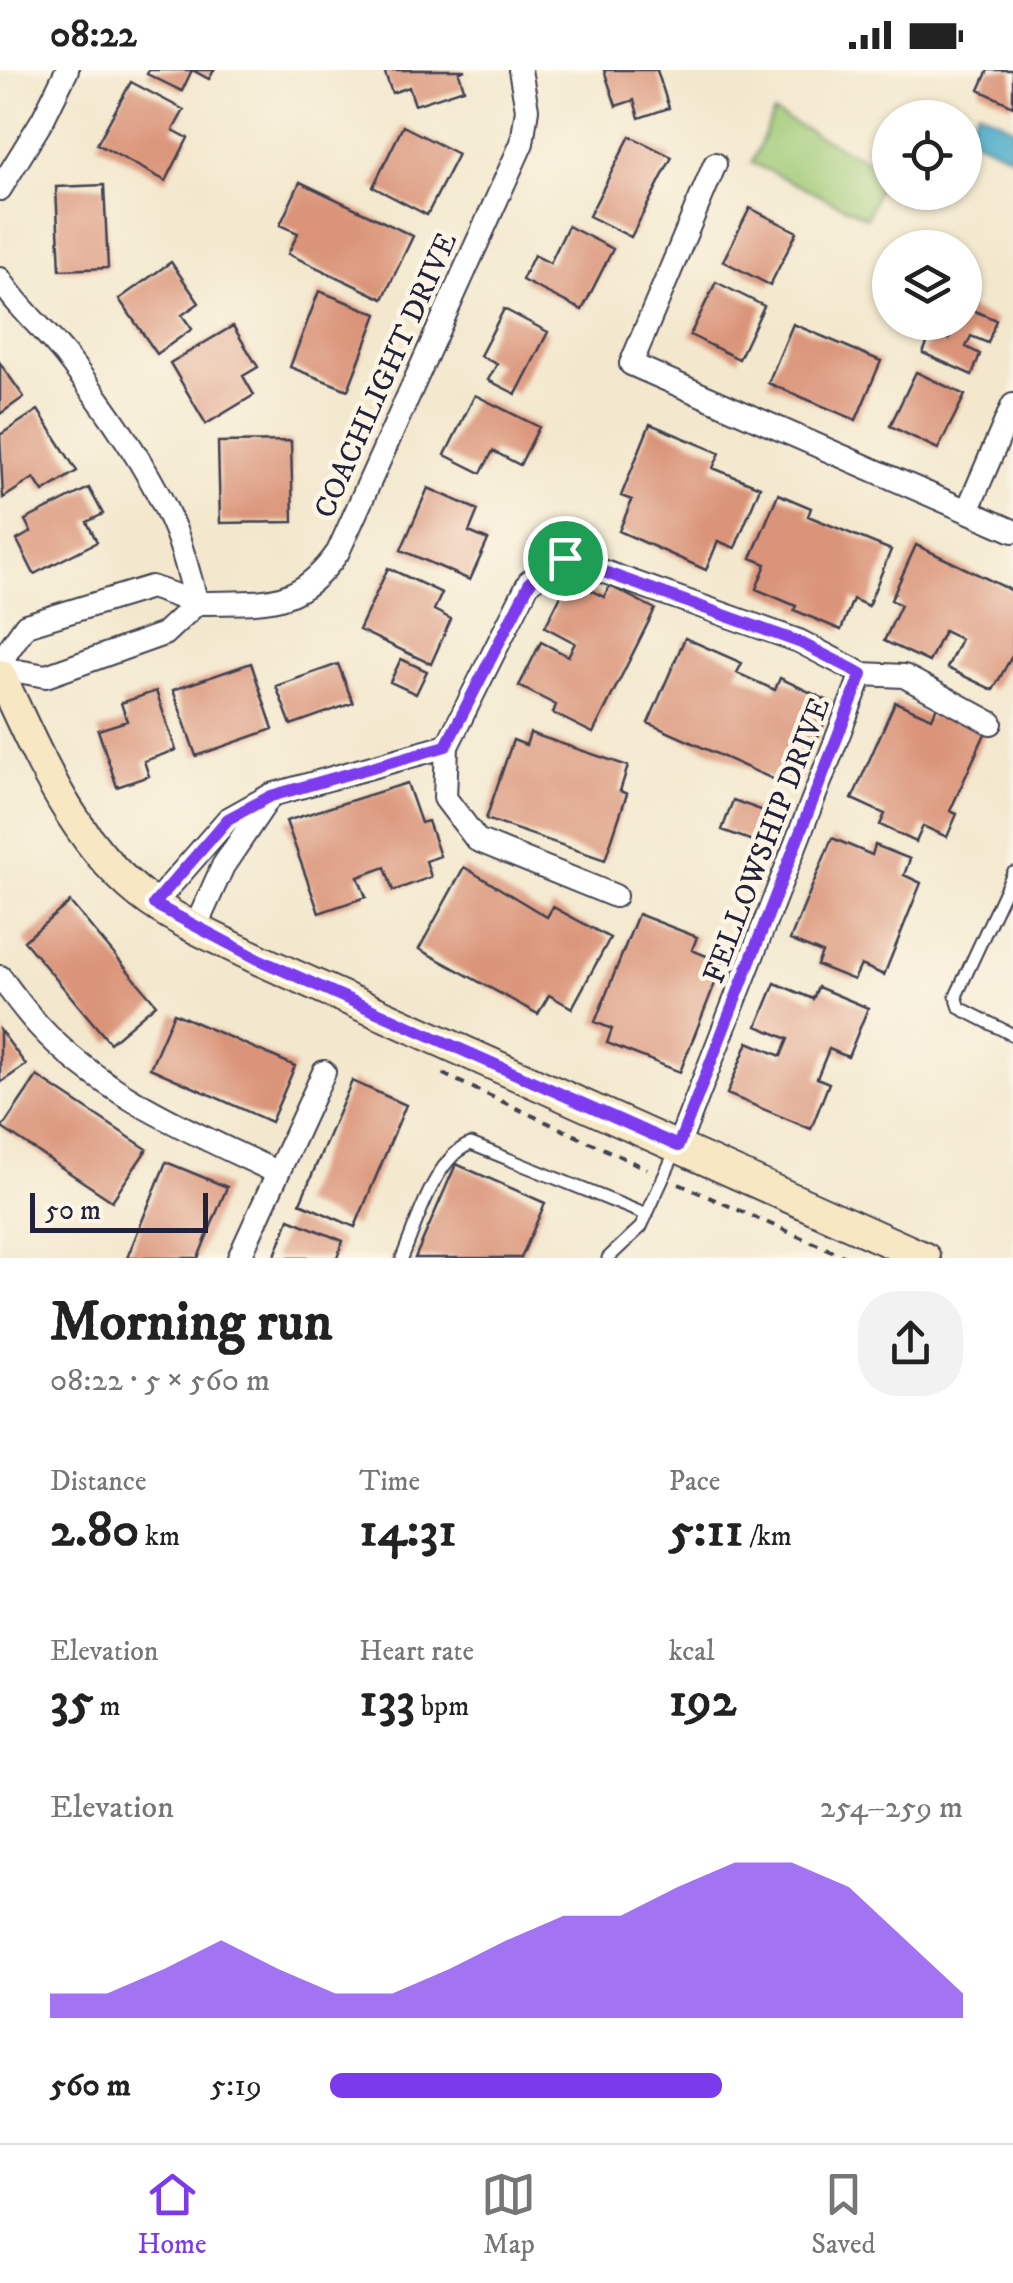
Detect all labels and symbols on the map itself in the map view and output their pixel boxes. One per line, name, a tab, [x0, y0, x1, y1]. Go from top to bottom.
street label: COACHLIGHT DRIVE	[307, 227, 466, 524]
pin	[523, 516, 608, 601]
street label: FELLOWSHIP DRIVE	[696, 692, 839, 989]
scale bar	[30, 1188, 208, 1232]

